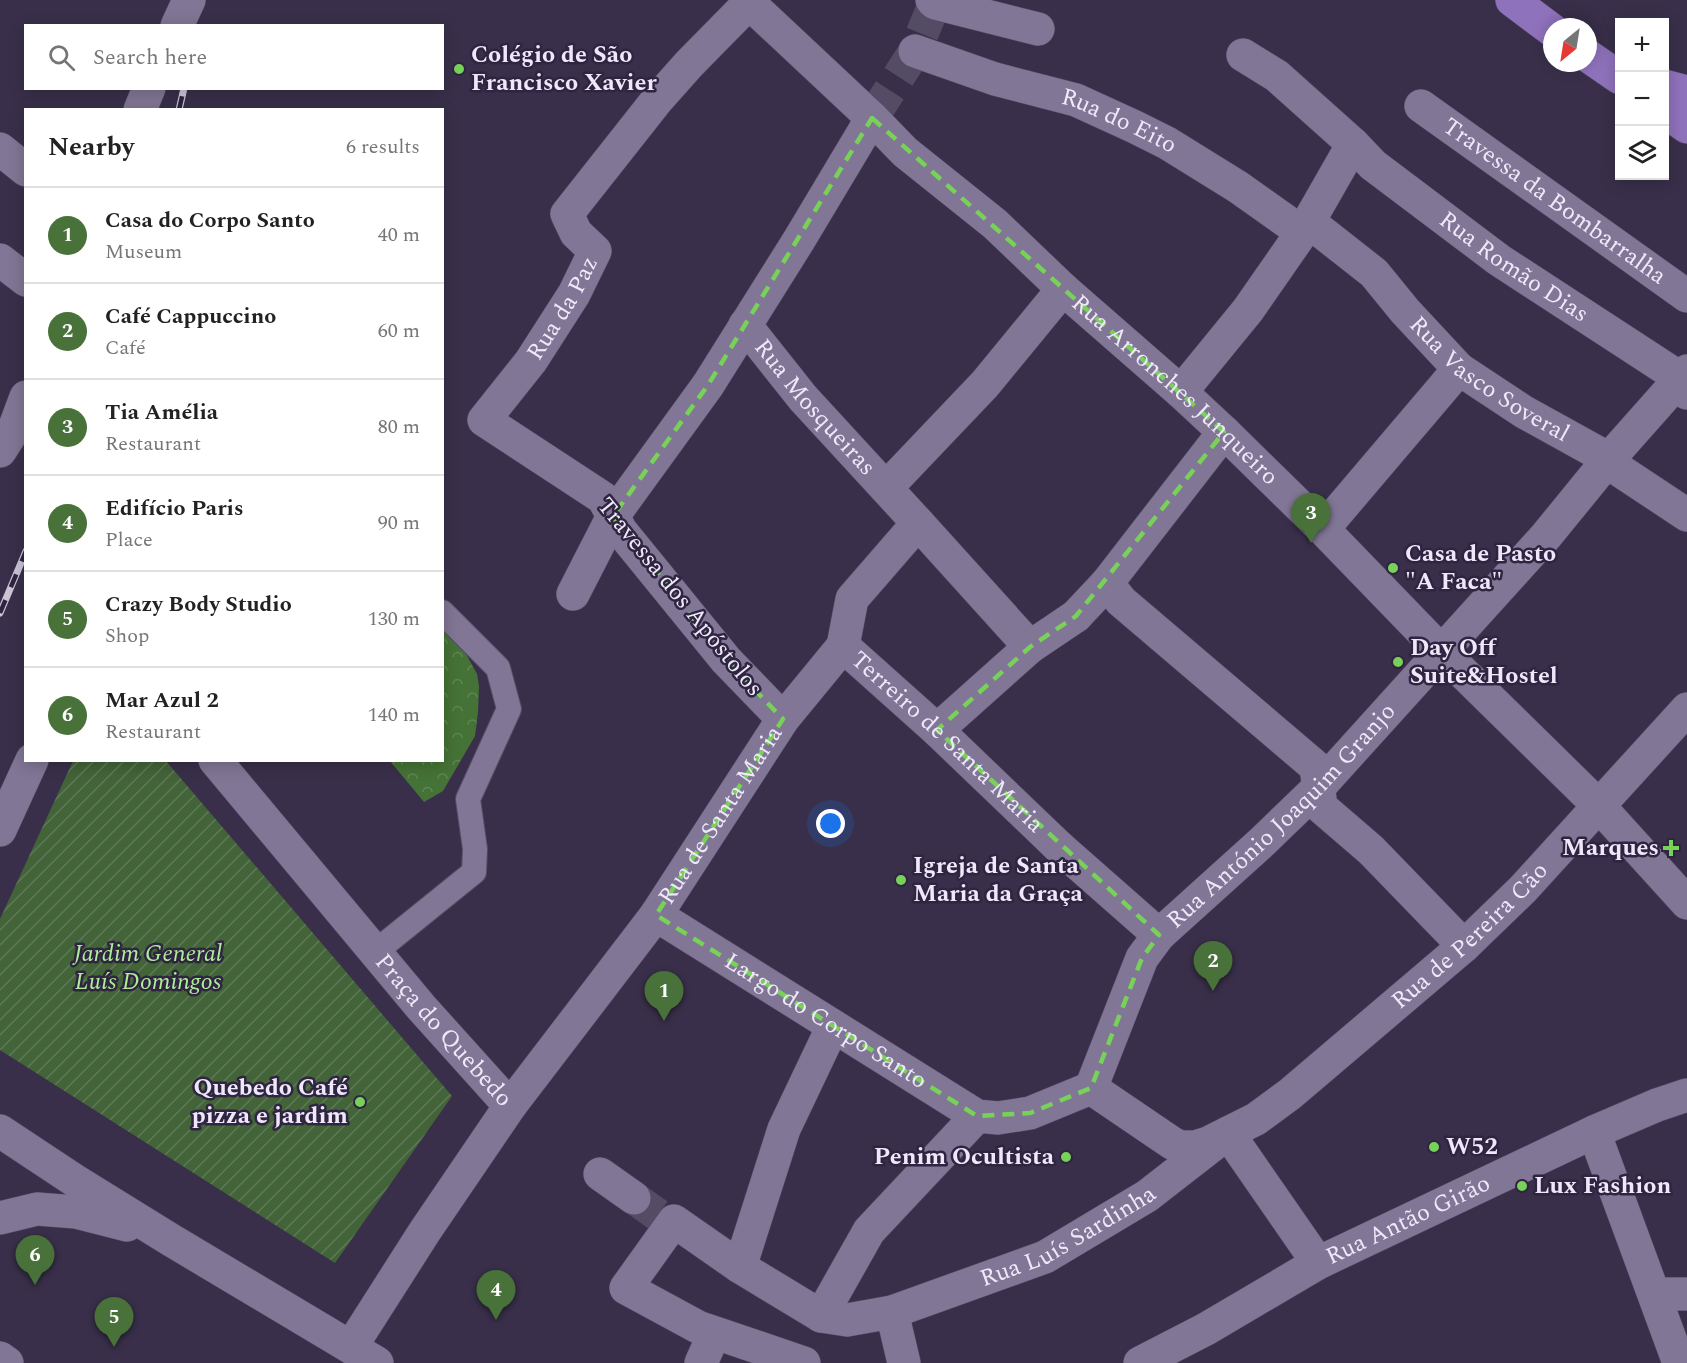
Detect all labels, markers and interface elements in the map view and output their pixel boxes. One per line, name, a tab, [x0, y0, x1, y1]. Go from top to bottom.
north arrow	[1543, 18, 1597, 72]
map controls	[1615, 18, 1669, 180]
button: +	[1615, 18, 1669, 72]
search box	[24, 24, 444, 90]
place label: Colégio de São Francisco Xavier	[471, 37, 657, 101]
icon: search	[45, 41, 78, 74]
text: Search here	[93, 41, 207, 74]
marker: Colégio de São Francisco Xavier	[452, 62, 466, 76]
button: −	[1615, 72, 1669, 126]
street label: Rua do Eito	[1057, 79, 1184, 163]
street label: Travessa da Bombarralha	[1435, 109, 1674, 294]
button: layers	[1615, 126, 1669, 180]
text: Nearby	[48, 127, 134, 167]
text: 6 results	[346, 132, 420, 162]
street label: Rua Romão Dias	[1431, 203, 1596, 332]
text: Casa do Corpo Santo	[105, 204, 315, 237]
text: 1	[62, 220, 73, 250]
text: 40 m	[378, 220, 420, 250]
text: Museum	[105, 237, 182, 267]
street label: Rua da Paz	[518, 250, 608, 368]
street label: Rua Arronches Junqueiro	[1063, 286, 1287, 494]
text: Café Cappuccino	[105, 300, 276, 333]
street label: Rua Vasco Soveral	[1400, 308, 1576, 452]
text: 2	[62, 316, 73, 346]
text: 60 m	[378, 316, 420, 346]
street label: Rua Mosqueiras	[745, 331, 884, 484]
text: Café	[105, 333, 146, 363]
text: Tia Amélia	[105, 396, 218, 429]
text: 3	[62, 412, 73, 442]
text: 80 m	[378, 412, 420, 442]
text: Restaurant	[105, 429, 201, 459]
street label: Travessa dos Apóstolos	[588, 489, 772, 705]
text: Edifício Paris	[105, 492, 244, 525]
pin: 3	[1292, 494, 1330, 543]
text: 4	[62, 508, 73, 538]
text: 90 m	[378, 508, 420, 538]
text: Place	[105, 525, 153, 555]
place label: Casa de Pasto "A Faca"	[1405, 536, 1556, 600]
marker: Casa de Pasto "A Faca"	[1386, 561, 1400, 575]
text: Crazy Body Studio	[105, 588, 292, 621]
text: 5	[62, 604, 73, 634]
text: 130 m	[368, 604, 420, 634]
text: Shop	[105, 621, 149, 651]
place label: Day Off Suite&Hostel	[1410, 630, 1558, 694]
street label: Terreiro de Santa Maria	[842, 643, 1052, 842]
marker: Day Off Suite&Hostel	[1391, 655, 1405, 669]
text: Mar Azul 2	[105, 684, 219, 717]
street label: Rua António Joaquim Granjo	[1159, 695, 1405, 938]
text: 6	[62, 700, 73, 730]
text: 140 m	[368, 700, 420, 730]
text: Restaurant	[105, 717, 201, 747]
street label: Rua de Santa Maria	[649, 718, 792, 912]
your location	[816, 809, 845, 838]
place label: Marques	[1562, 830, 1659, 866]
marker: Marques	[1664, 841, 1678, 855]
place label: Igreja de Santa Maria da Graça	[913, 848, 1084, 912]
street label: Rua de Pereira Cão	[1384, 854, 1557, 1018]
marker: Igreja de Santa Maria da Graça	[894, 873, 908, 887]
park label: Jardim General Luís Domingos	[72, 936, 222, 1000]
pin: 2	[1194, 942, 1232, 991]
street label: Largo do Corpo Santo	[717, 944, 934, 1098]
street label: Praça do Quebedo	[366, 946, 521, 1115]
pin: 1	[644, 972, 684, 1021]
place label: Quebedo Café pizza e jardim	[192, 1070, 348, 1134]
marker: Quebedo Café pizza e jardim	[353, 1095, 367, 1109]
place label: W52	[1446, 1129, 1498, 1165]
place label: Penim Ocultista	[874, 1139, 1055, 1175]
marker: W52	[1427, 1140, 1441, 1154]
marker: Penim Ocultista	[1059, 1150, 1073, 1164]
street label: Rua Antão Girão	[1320, 1166, 1497, 1275]
place label: Lux Fashion	[1534, 1168, 1671, 1204]
street label: Rua Luís Sardinha	[975, 1177, 1164, 1297]
marker: Lux Fashion	[1515, 1179, 1529, 1193]
pin: 6	[15, 1236, 54, 1285]
pin: 4	[476, 1270, 516, 1320]
pin: 5	[94, 1298, 134, 1347]

